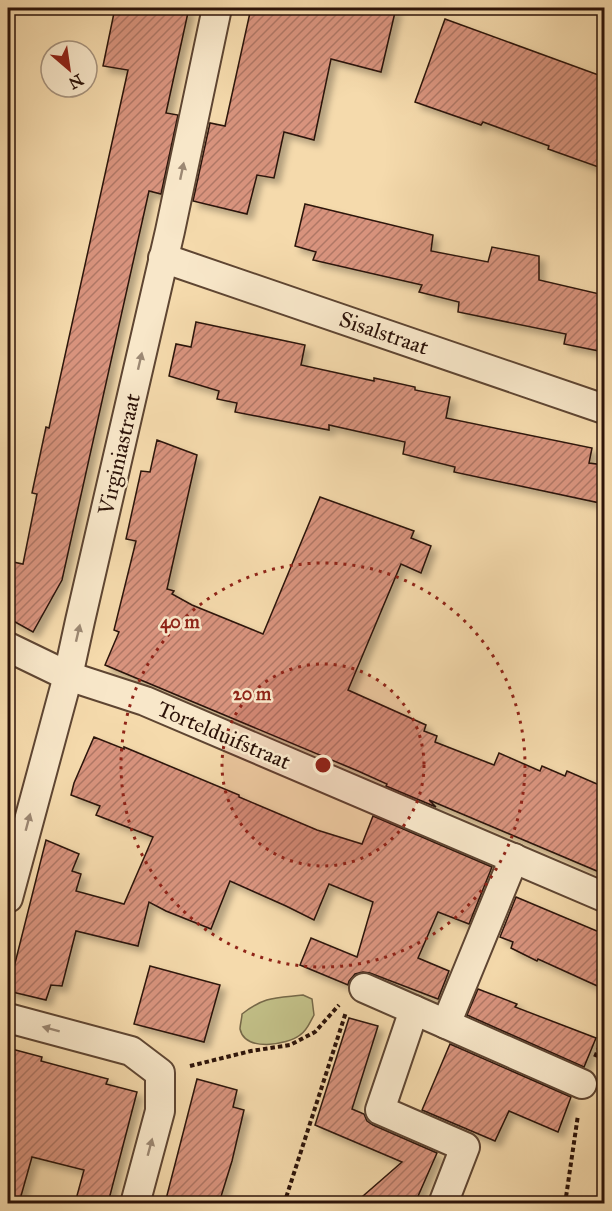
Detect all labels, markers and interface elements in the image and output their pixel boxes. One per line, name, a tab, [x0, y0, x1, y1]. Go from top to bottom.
north arrow	[39, 39, 99, 99]
text: N	[65, 70, 87, 93]
one-way arrow	[178, 161, 187, 180]
street label: Sisalstraat	[336, 305, 432, 361]
one-way arrow	[135, 352, 145, 370]
street label: Virginiastraat	[92, 391, 146, 518]
text: 40 m	[160, 611, 201, 634]
one-way arrow	[73, 624, 83, 642]
text: 20 m	[233, 683, 272, 705]
street label: Tortelduifstraat	[153, 695, 295, 775]
centre of rings	[313, 755, 333, 775]
one-way arrow	[24, 812, 34, 831]
one-way arrow	[41, 1024, 60, 1034]
one-way arrow	[146, 1138, 155, 1156]

